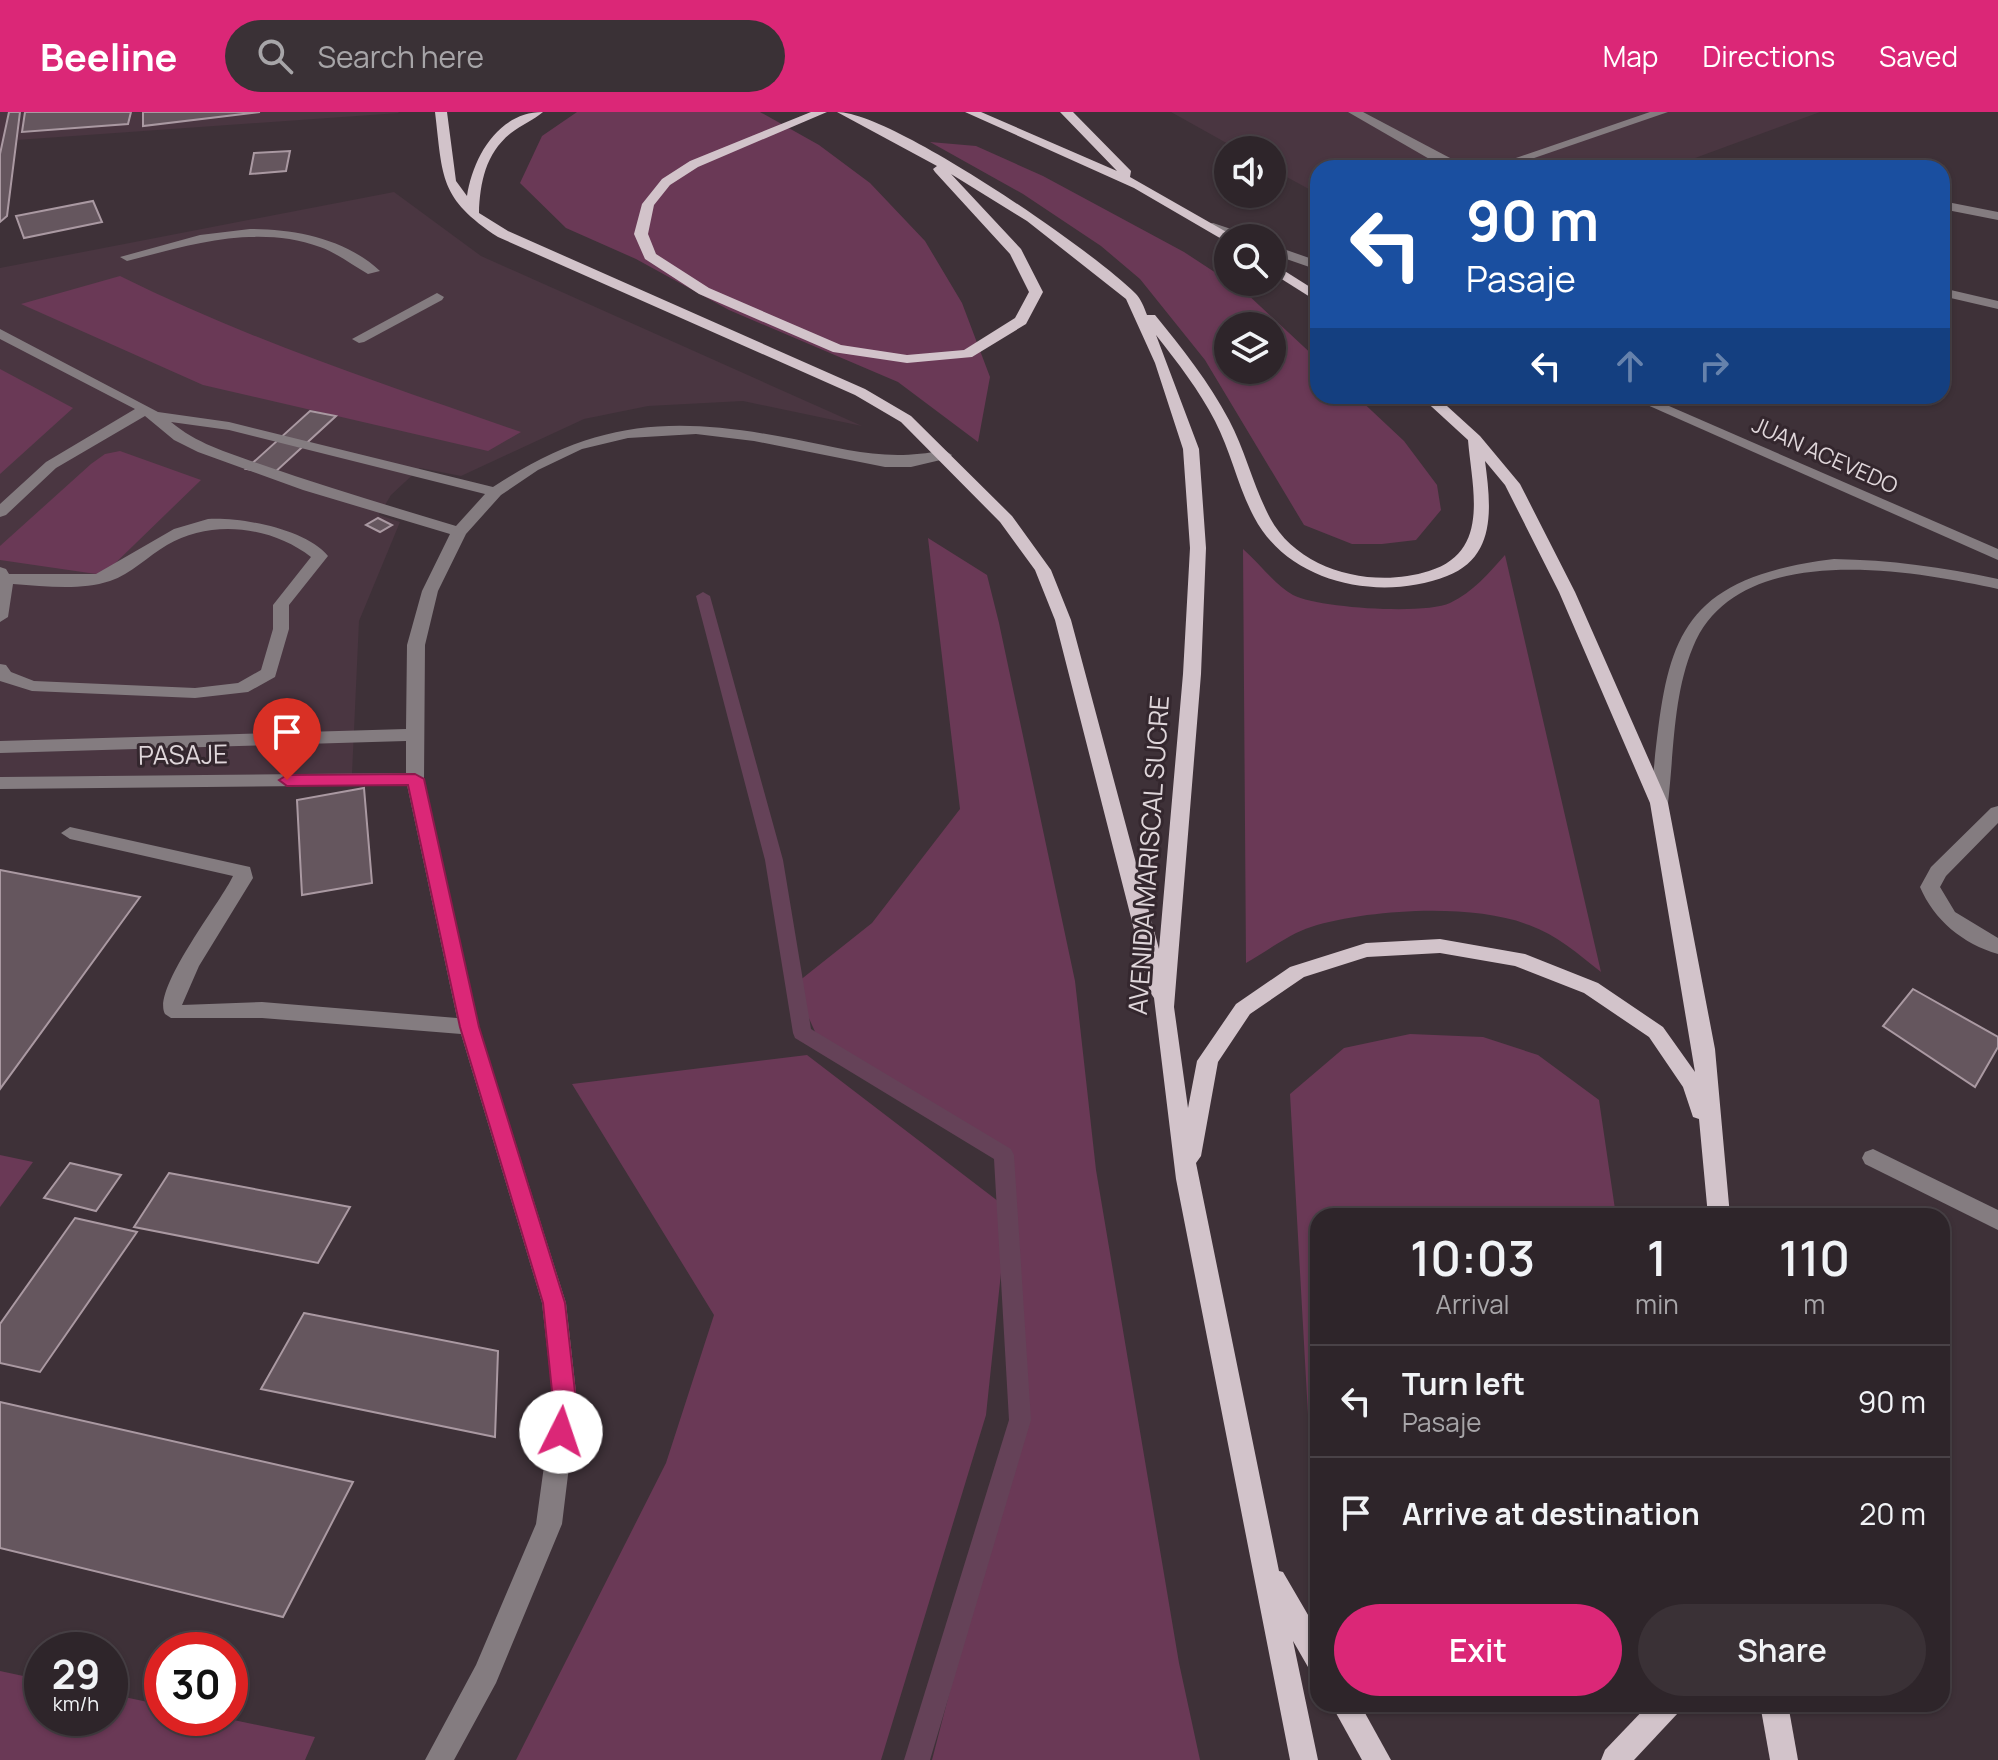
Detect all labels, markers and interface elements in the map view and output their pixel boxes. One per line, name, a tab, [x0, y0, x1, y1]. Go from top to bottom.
search box	[225, 20, 785, 92]
text: Beeline	[40, 30, 177, 82]
icon: search	[253, 34, 297, 78]
text: Search here	[317, 36, 484, 77]
text: Map	[1603, 37, 1658, 75]
text: Directions	[1702, 37, 1835, 75]
text: Saved	[1879, 37, 1958, 75]
map controls	[1214, 136, 1286, 384]
button: sound	[1214, 136, 1286, 208]
text: 90 m	[1466, 181, 1599, 258]
icon: left	[1334, 192, 1438, 296]
button: search	[1214, 224, 1286, 296]
text: Pasaje	[1466, 254, 1576, 303]
button: layers	[1214, 312, 1286, 384]
icon: left	[1524, 344, 1568, 388]
icon: ahead	[1608, 344, 1652, 388]
icon: right	[1692, 344, 1736, 388]
street label: JUAN ACEVEDO	[1747, 409, 1903, 501]
street label: AVENIDA MARISCAL SUCRE	[1119, 694, 1177, 1016]
pin	[253, 698, 321, 780]
icon: arrive	[265, 710, 309, 754]
street label: PASAJE	[138, 735, 228, 773]
text: 10:03	[1410, 1225, 1535, 1290]
text: 1	[1647, 1225, 1667, 1290]
text: 110	[1779, 1225, 1850, 1290]
text: Arrival	[1435, 1286, 1510, 1322]
text: min	[1635, 1286, 1679, 1322]
text: m	[1803, 1286, 1825, 1322]
text: Turn left	[1402, 1363, 1525, 1404]
icon: left	[1334, 1379, 1378, 1423]
text: 90 m	[1858, 1381, 1926, 1422]
position arrow	[519, 1390, 603, 1474]
text: Pasaje	[1402, 1404, 1481, 1440]
icon: arrive	[1334, 1491, 1378, 1535]
text: Arrive at destination	[1402, 1493, 1700, 1534]
text: 20 m	[1859, 1493, 1926, 1534]
button: Exit	[1334, 1604, 1622, 1696]
button: Share	[1638, 1604, 1926, 1696]
speed limit sign: 30	[144, 1632, 248, 1736]
text: 29	[52, 1646, 100, 1701]
text: km/h	[53, 1690, 99, 1717]

